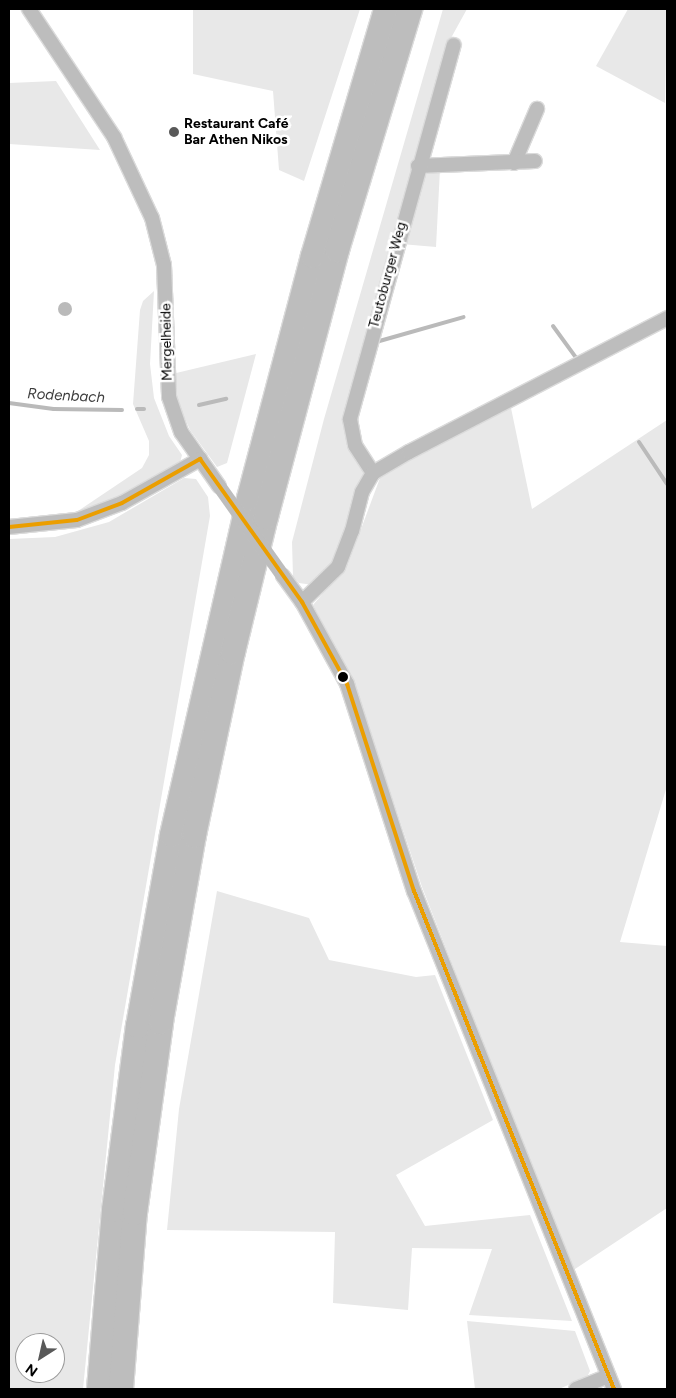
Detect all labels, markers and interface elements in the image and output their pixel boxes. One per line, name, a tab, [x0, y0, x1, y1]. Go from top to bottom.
place label: Restaurant Café Bar Athen Nikos	[184, 116, 289, 148]
marker: Restaurant Café Bar Athen Nikos	[168, 126, 180, 138]
street label: Teutoburger Weg	[366, 220, 410, 330]
street label: Mergelheide	[158, 303, 176, 381]
water label: Rodenbach	[27, 385, 105, 407]
unlabelled marker	[338, 672, 348, 682]
north arrow	[15, 1333, 65, 1383]
text: N	[22, 1360, 41, 1380]

